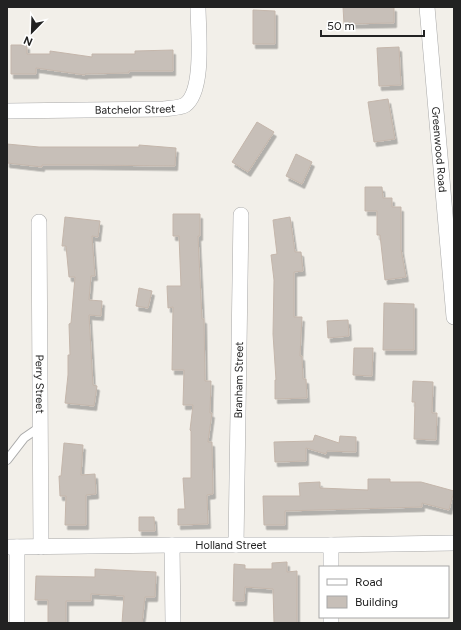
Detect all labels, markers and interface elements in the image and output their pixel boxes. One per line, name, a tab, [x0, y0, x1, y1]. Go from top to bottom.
north arrow	[12, 12, 52, 52]
scale bar	[321, 12, 424, 38]
text: 50 m	[327, 19, 355, 33]
text: N	[22, 33, 35, 48]
street label: Batchelor Street	[95, 101, 176, 116]
street label: Greenwood Road	[429, 106, 450, 193]
street label: Branham Street	[231, 341, 246, 419]
street label: Perry Street	[33, 354, 47, 414]
street label: Holland Street	[195, 539, 267, 552]
legend	[319, 566, 449, 618]
text: Road	[355, 575, 383, 589]
text: Building	[355, 595, 398, 609]

